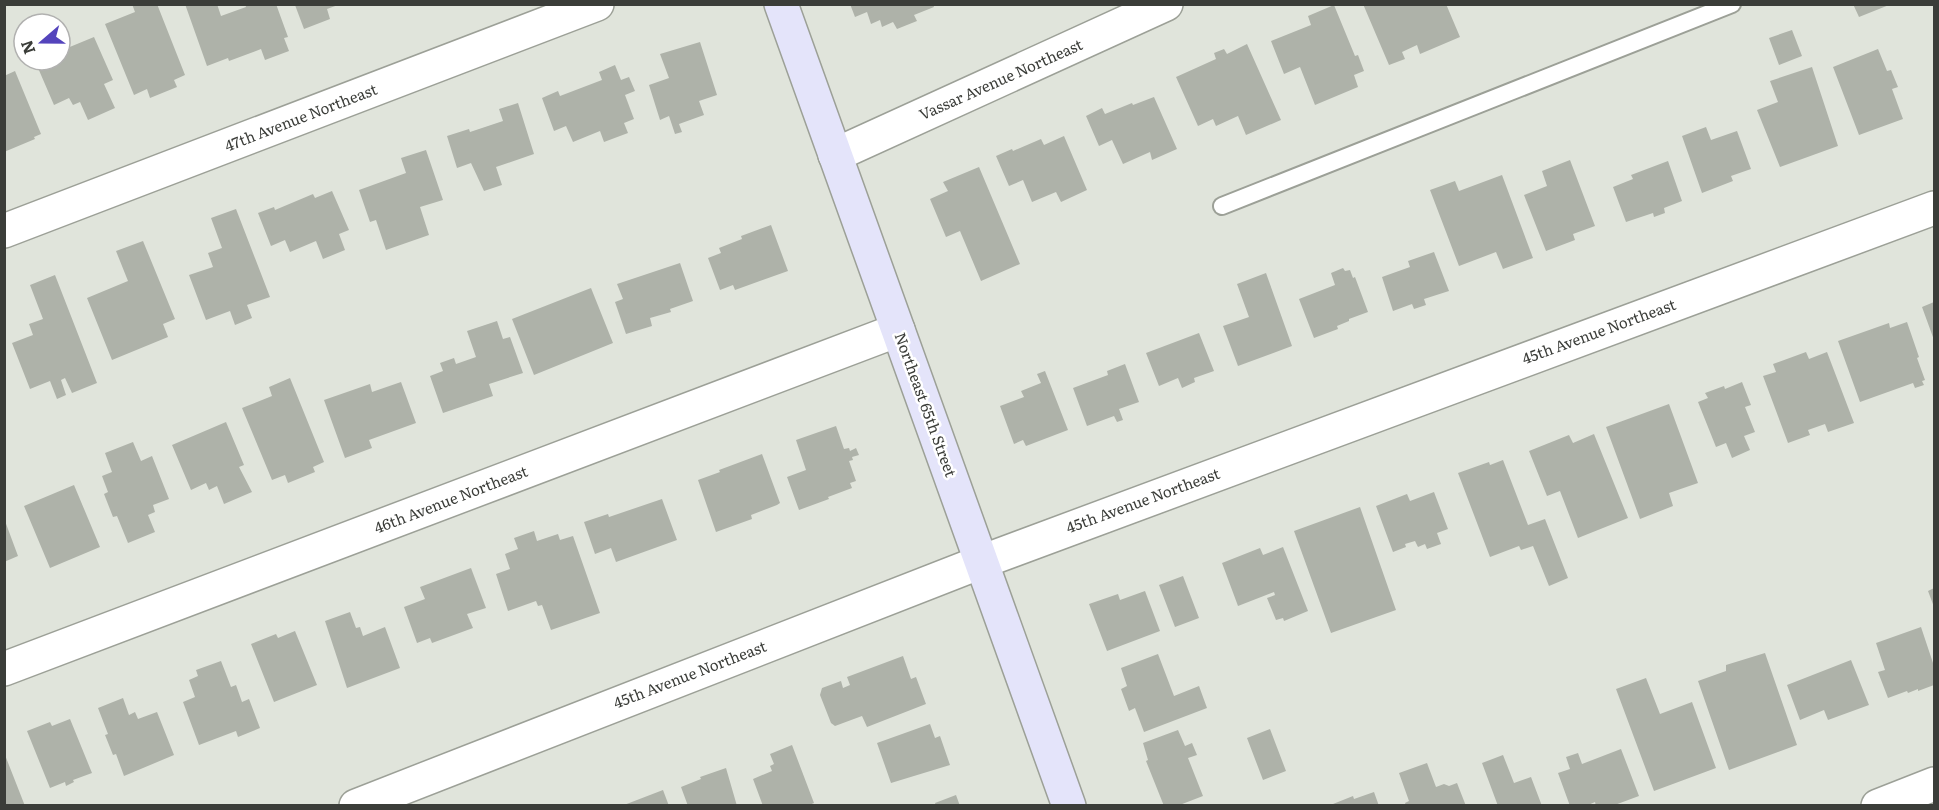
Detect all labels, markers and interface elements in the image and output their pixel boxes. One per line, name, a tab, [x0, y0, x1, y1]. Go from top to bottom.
north arrow	[12, 12, 72, 72]
street label: Vassar Avenue Northeast	[915, 32, 1086, 125]
text: N	[13, 37, 41, 58]
street label: 47th Avenue Northeast	[221, 77, 380, 156]
street label: 45th Avenue Northeast	[1518, 292, 1679, 369]
street label: Northeast 65th Street	[890, 329, 963, 480]
street label: 46th Avenue Northeast	[370, 459, 531, 539]
street label: 45th Avenue Northeast	[1062, 461, 1223, 538]
street label: 45th Avenue Northeast	[610, 634, 769, 713]

